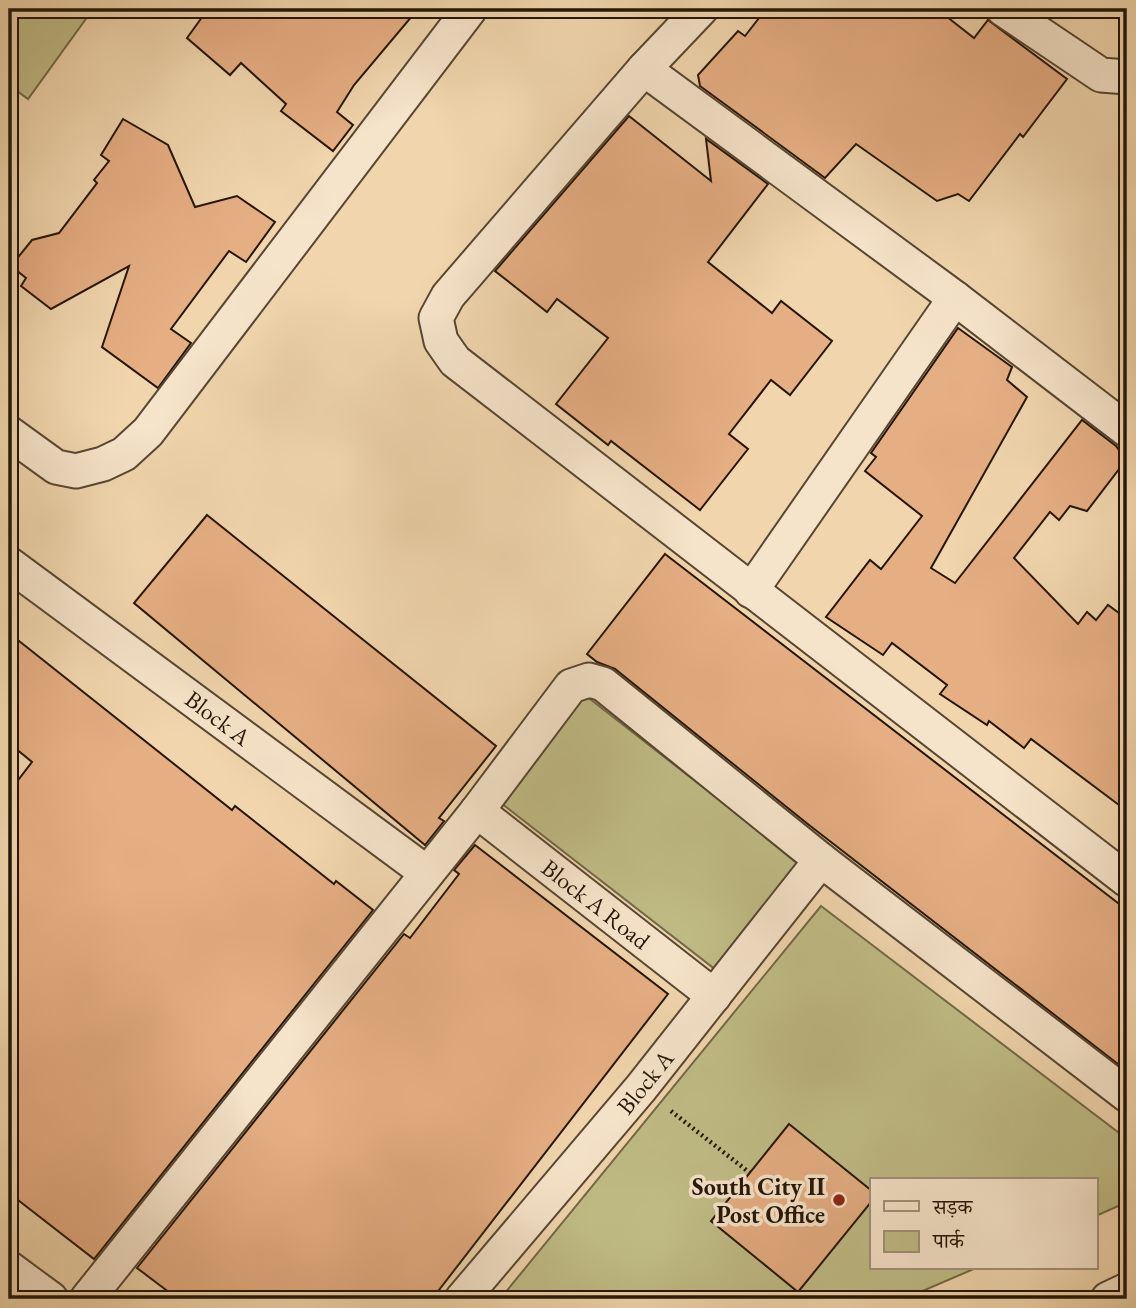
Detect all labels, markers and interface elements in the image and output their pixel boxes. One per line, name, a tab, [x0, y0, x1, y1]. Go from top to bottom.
street label: Block A	[179, 683, 257, 753]
street label: Block A Road	[536, 852, 657, 957]
street label: Block A	[610, 1043, 681, 1121]
place label: South City II Post Office	[692, 1171, 825, 1230]
legend	[870, 1178, 1098, 1270]
marker: South City II Post Office	[831, 1192, 847, 1208]
text: सड़क	[932, 1193, 973, 1220]
text: पार्क	[932, 1227, 965, 1254]

